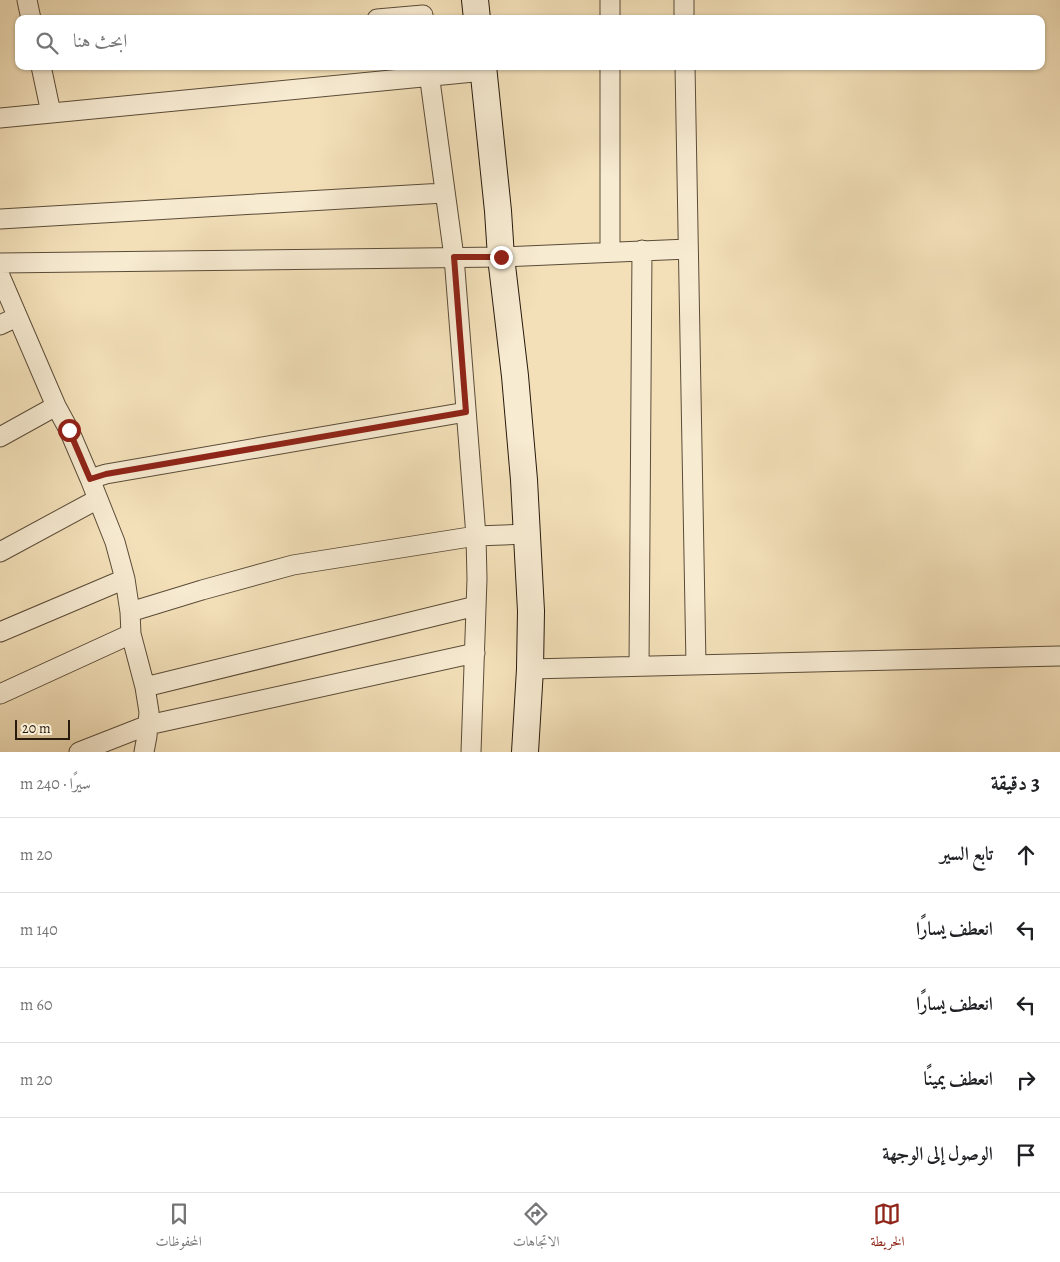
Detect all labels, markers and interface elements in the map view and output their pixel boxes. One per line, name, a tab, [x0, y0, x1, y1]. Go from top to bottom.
search box	[15, 15, 1045, 70]
text: ابحث هنا	[73, 28, 127, 54]
icon: search	[33, 29, 61, 57]
route end	[490, 246, 513, 269]
route start	[58, 419, 81, 442]
scale bar	[15, 717, 70, 740]
text: 20 m	[22, 719, 51, 738]
text: 3 دقيقة	[991, 769, 1040, 797]
text: سيرًا · 240 m	[20, 773, 91, 795]
text: تابع السير	[940, 841, 993, 867]
icon: ahead	[1012, 841, 1040, 869]
text: 20 m	[20, 844, 53, 866]
text: انعطف يسارًا	[916, 916, 993, 942]
icon: left	[1012, 916, 1040, 944]
text: 140 m	[20, 919, 58, 941]
text: انعطف يسارًا	[916, 991, 993, 1017]
icon: left	[1012, 991, 1040, 1019]
text: 60 m	[20, 994, 52, 1016]
text: انعطف يمينًا	[923, 1066, 993, 1092]
icon: right	[1012, 1066, 1040, 1094]
text: 20 m	[20, 1069, 53, 1091]
text: الوصول إلى الوجهة	[882, 1141, 993, 1167]
icon: arrive	[1012, 1141, 1040, 1169]
tab: المحفوظات	[156, 1200, 202, 1255]
tab: الاتجاهات	[513, 1200, 559, 1255]
tab: الخريطة	[870, 1200, 905, 1255]

